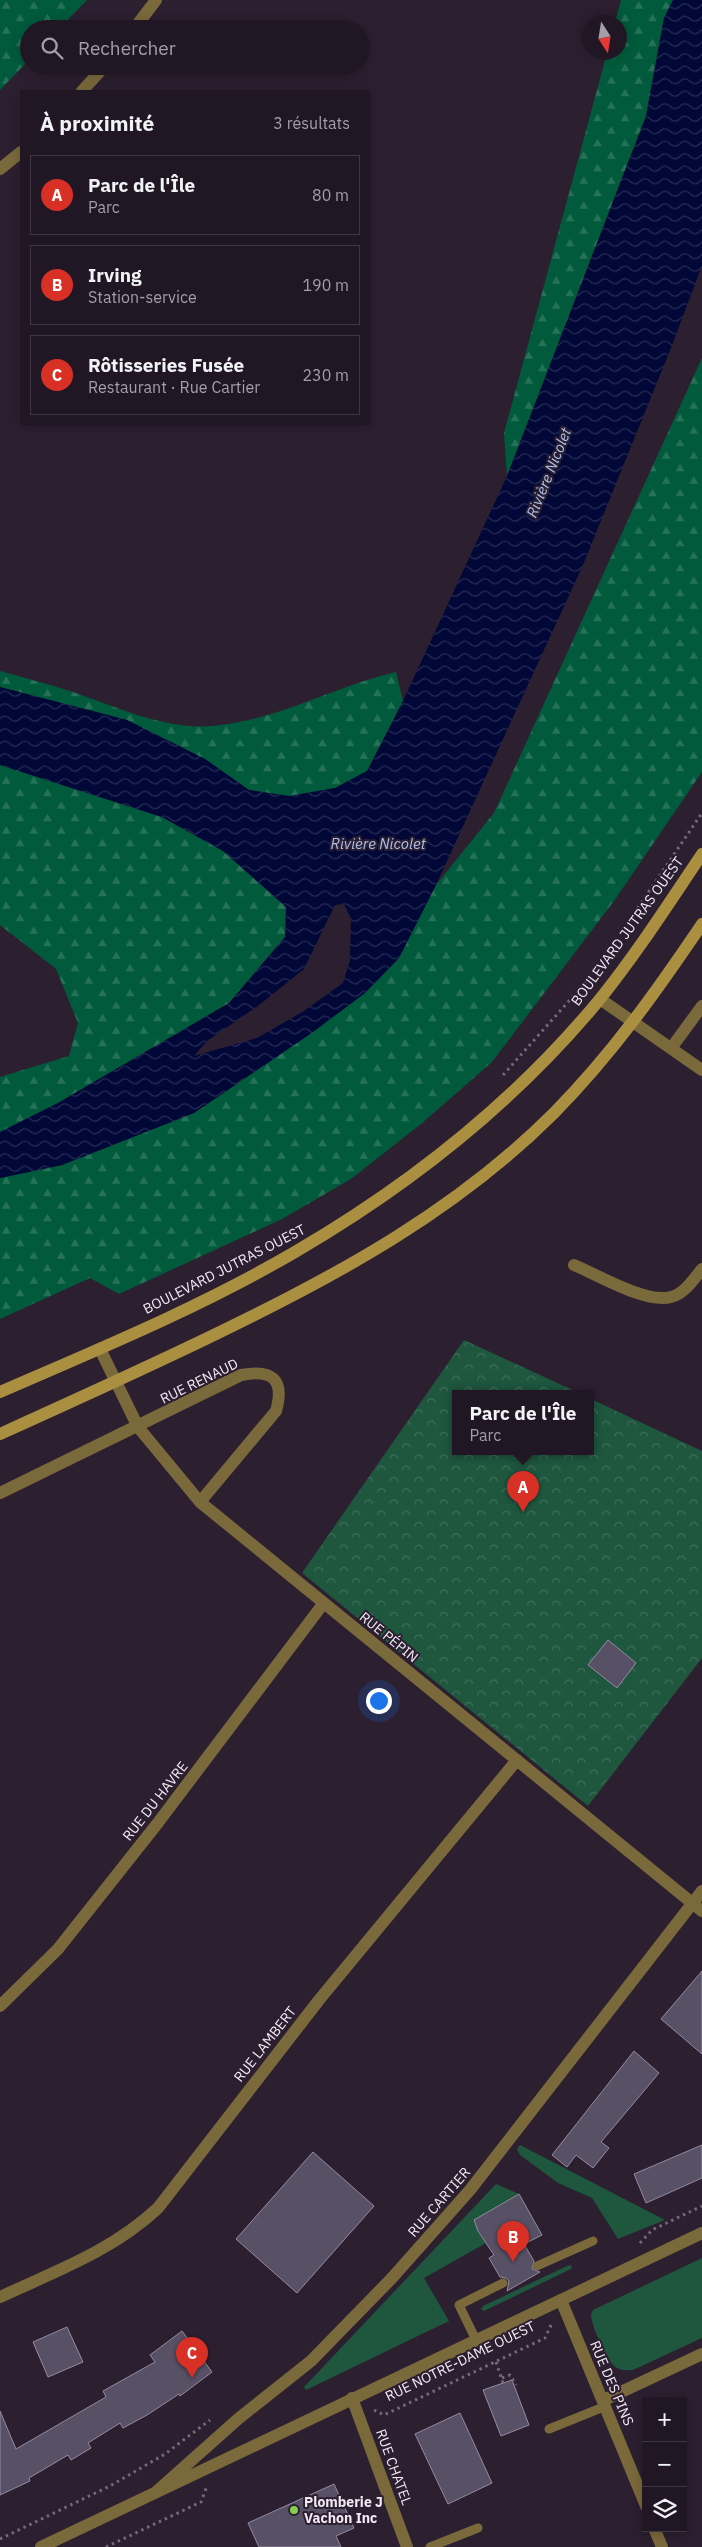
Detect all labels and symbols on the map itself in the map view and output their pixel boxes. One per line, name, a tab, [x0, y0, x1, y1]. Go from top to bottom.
north arrow	[582, 15, 627, 60]
water label: Rivière Nicolet	[522, 424, 576, 520]
water label: Rivière Nicolet	[331, 834, 427, 853]
street label: BOULEVARD JUTRAS OUEST	[567, 853, 687, 1009]
street label: BOULEVARD JUTRAS OUEST	[140, 1220, 308, 1318]
street label: RUE RENAUD	[157, 1354, 241, 1408]
pin: A	[507, 1471, 539, 1512]
street label: RUE PÉPIN	[356, 1607, 423, 1666]
your location	[366, 1688, 392, 1714]
street label: RUE DU HAVRE	[118, 1758, 192, 1844]
street label: RUE LAMBERT	[230, 2002, 300, 2086]
street label: RUE CARTIER	[404, 2163, 474, 2241]
pin: B	[497, 2221, 529, 2262]
street label: RUE NOTRE-DAME OUEST	[382, 2317, 538, 2405]
pin: C	[176, 2337, 208, 2378]
street label: RUE DES PINS	[586, 2338, 638, 2428]
street label: RUE CHATEL	[372, 2427, 416, 2507]
place label: Plomberie J Vachon Inc	[304, 2493, 383, 2527]
marker: Plomberie J Vachon Inc	[288, 2504, 300, 2516]

